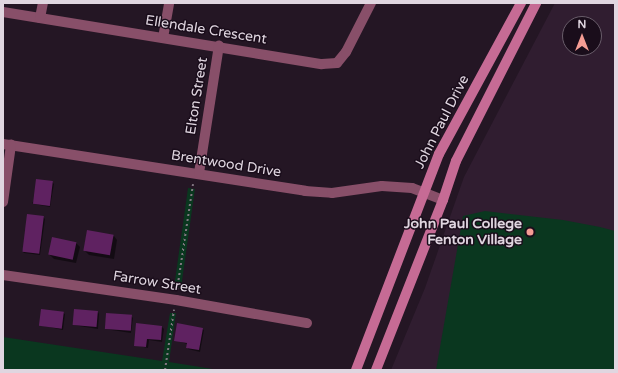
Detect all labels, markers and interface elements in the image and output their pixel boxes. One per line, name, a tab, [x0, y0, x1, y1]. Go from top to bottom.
street label: Ellendale Crescent	[144, 12, 268, 48]
north arrow	[562, 16, 602, 56]
text: N	[578, 18, 586, 31]
street label: Elton Street	[183, 56, 211, 136]
street label: John Paul Drive	[411, 72, 473, 172]
street label: Brentwood Drive	[170, 147, 282, 181]
place label: John Paul College Fenton Village	[404, 216, 522, 248]
marker: John Paul College Fenton Village	[525, 227, 535, 237]
street label: Farrow Street	[112, 268, 202, 298]

